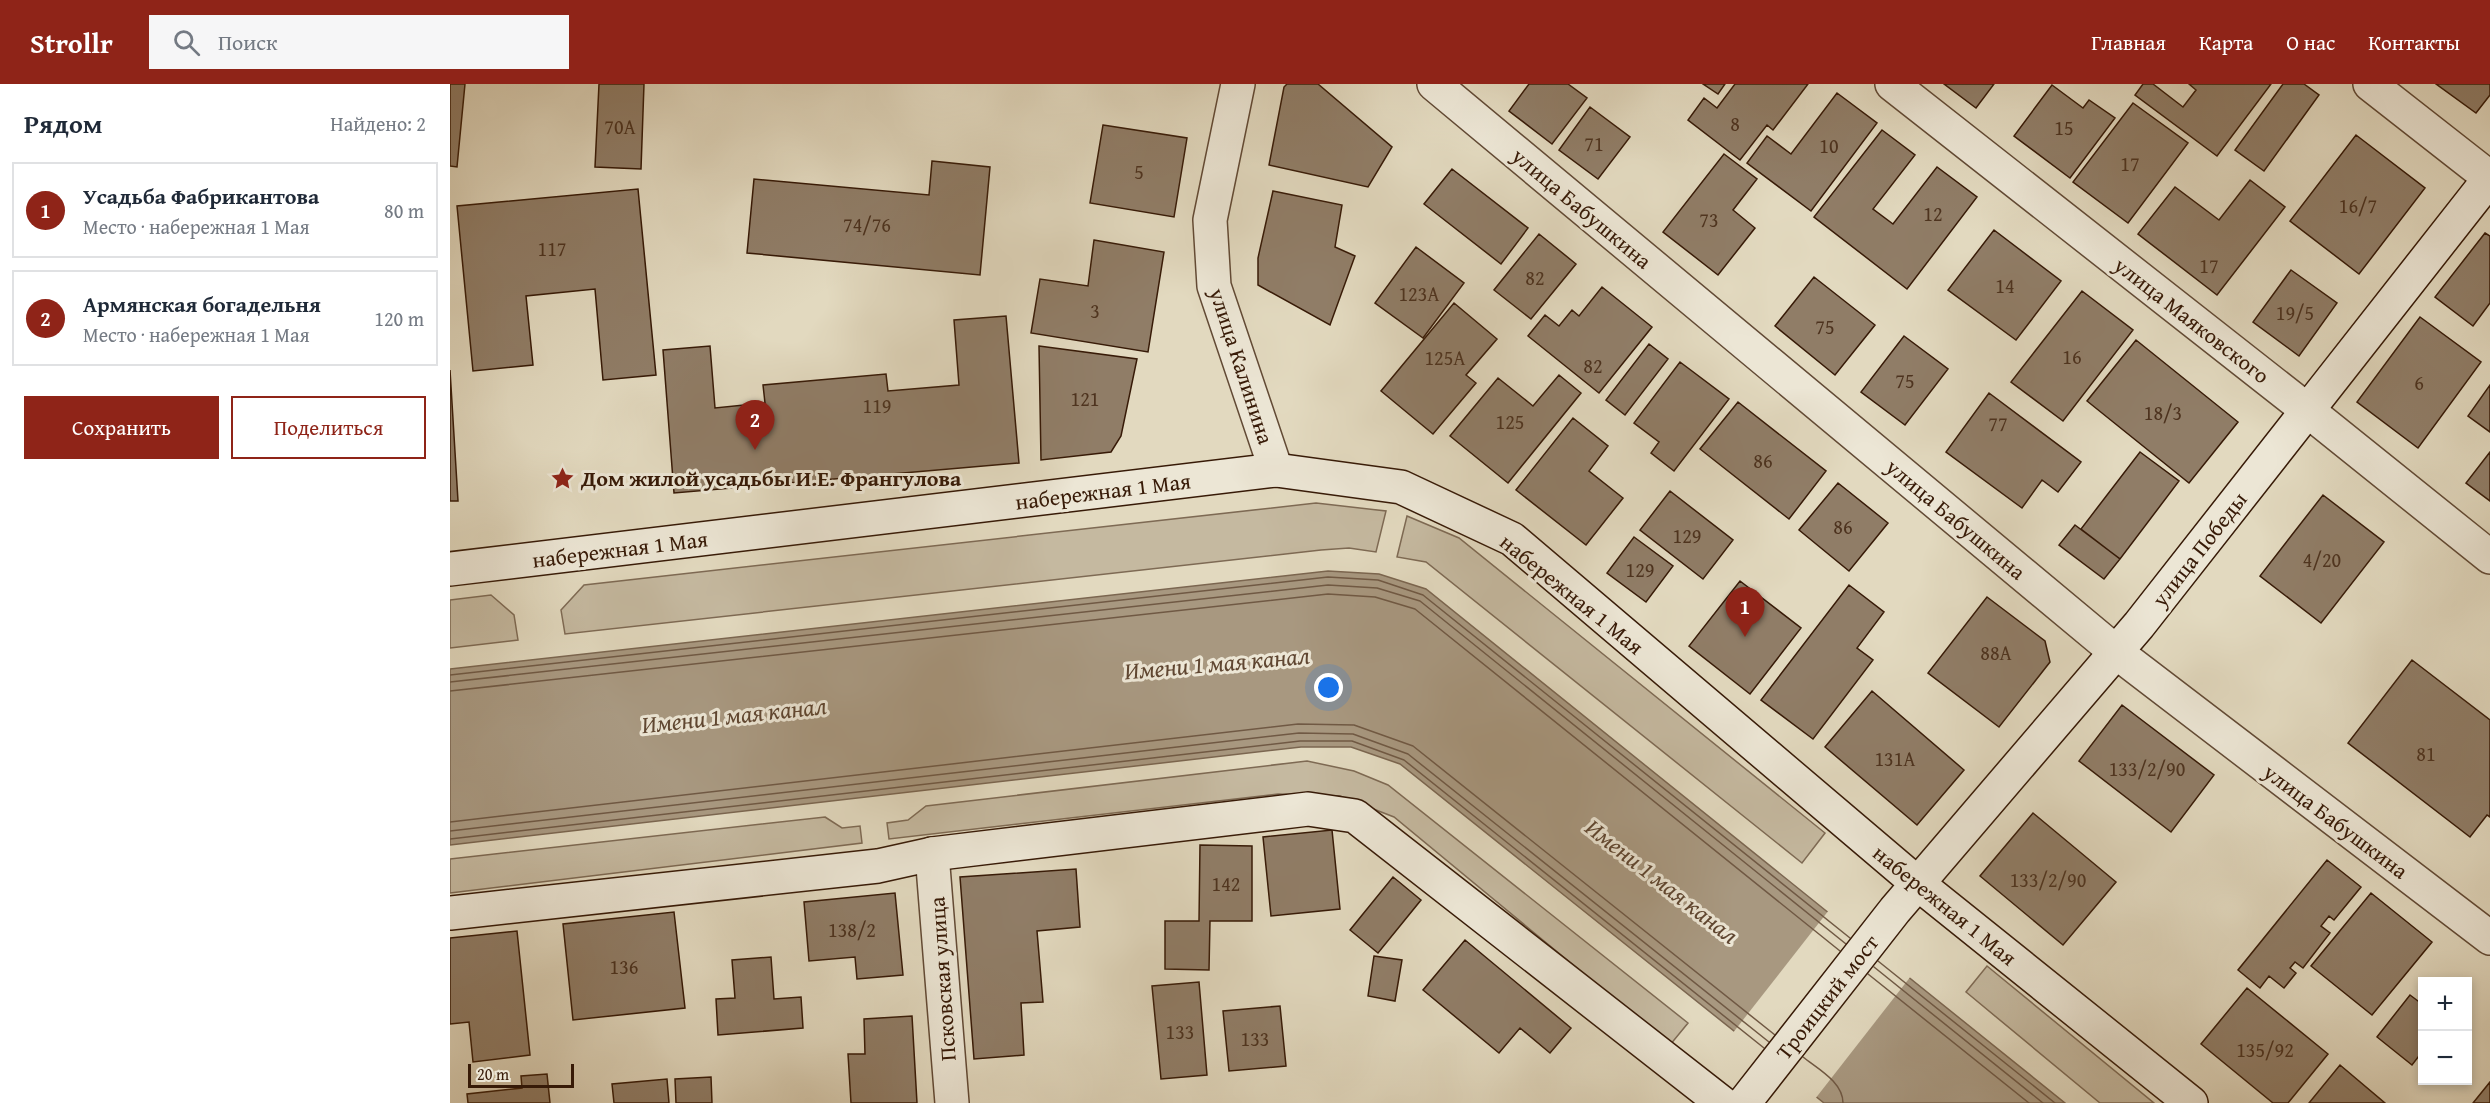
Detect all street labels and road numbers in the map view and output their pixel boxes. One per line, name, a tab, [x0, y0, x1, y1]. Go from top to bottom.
street label: улица Бабушкина	[1504, 139, 1659, 277]
street label: улица Маяковского	[2107, 248, 2277, 391]
street label: улица Калинина	[1201, 283, 1282, 449]
street label: улица Бабушкина	[1878, 450, 2033, 588]
street label: набережная 1 Мая	[1013, 464, 1193, 518]
street label: улица Победы	[2143, 485, 2254, 614]
street label: набережная 1 Мая	[530, 522, 710, 576]
street label: набережная 1 Мая	[1493, 526, 1651, 662]
street label: улица Бабушкина	[2256, 755, 2416, 886]
street label: набережная 1 Мая	[1866, 837, 2024, 973]
street label: Псковская улица	[920, 895, 964, 1062]
street label: Троицкий мост	[1768, 927, 1886, 1066]

